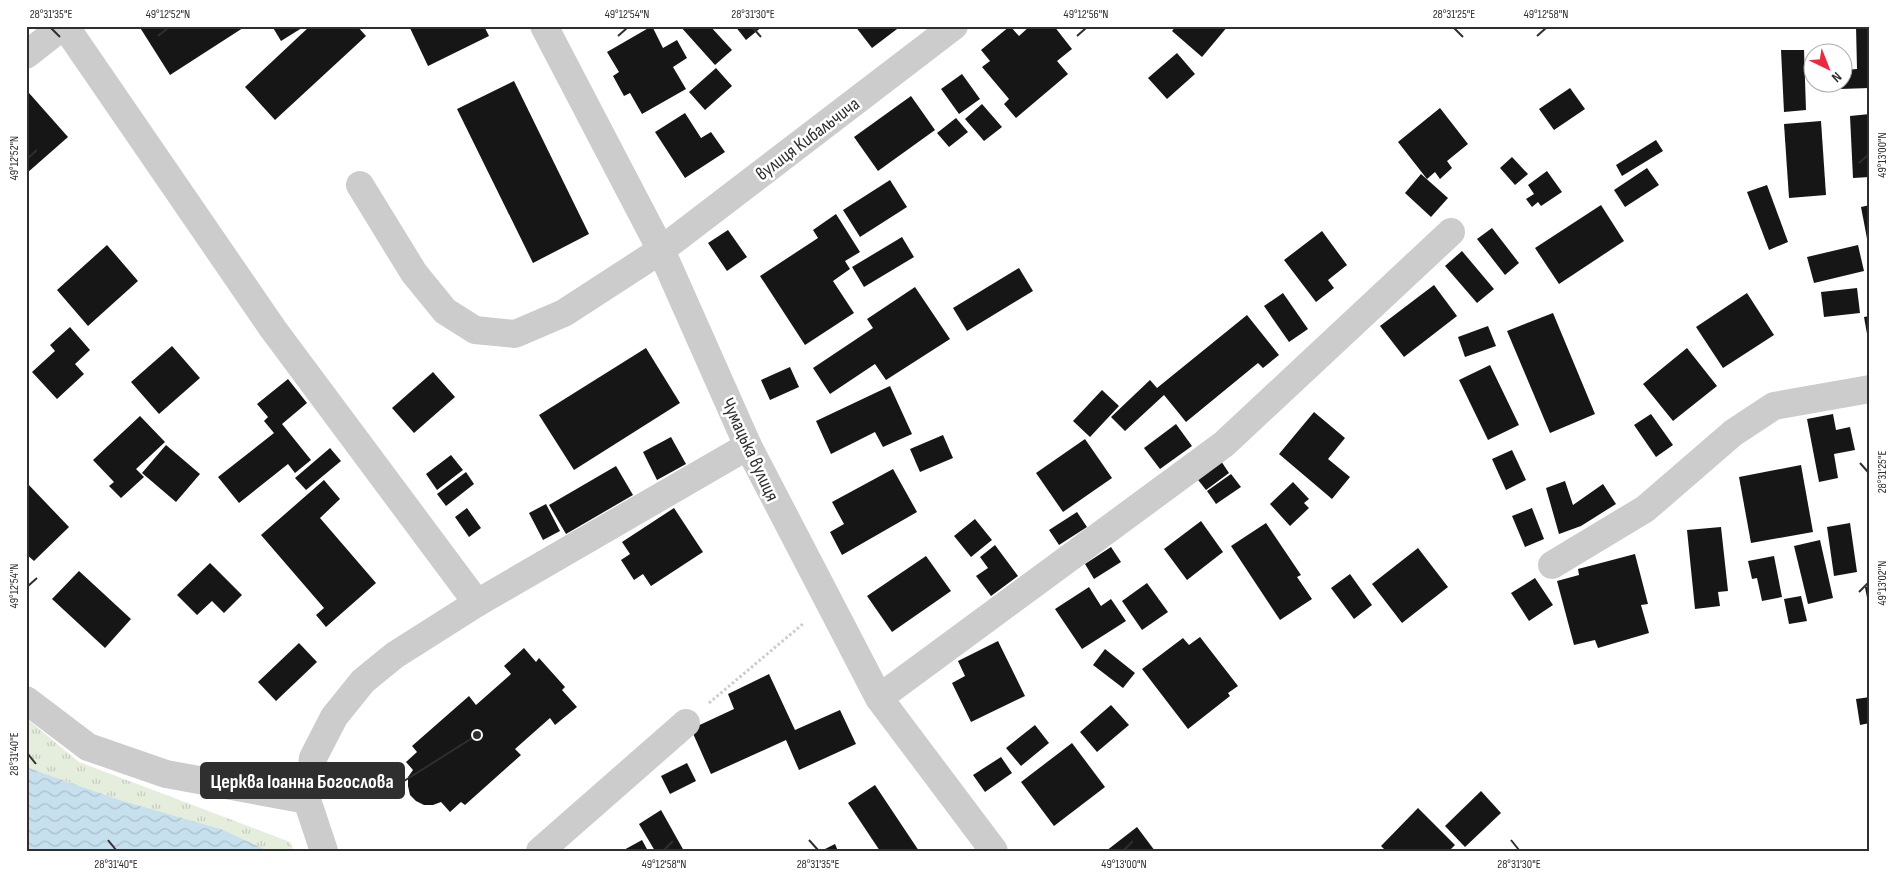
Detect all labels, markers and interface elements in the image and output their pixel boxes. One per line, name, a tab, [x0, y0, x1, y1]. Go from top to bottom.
text: 28°31'35"E	[30, 7, 72, 22]
text: 49°12'52"N	[146, 7, 190, 22]
text: 49°12'54"N	[605, 7, 649, 22]
text: 28°31'30"E	[731, 7, 775, 22]
text: 49°12'56"N	[1064, 7, 1108, 22]
text: 28°31'25"E	[1433, 7, 1475, 22]
text: 49°12'58"N	[1524, 7, 1568, 22]
north arrow	[1804, 42, 1854, 92]
text: N	[1828, 68, 1845, 86]
street label: вулиця Кибальчича	[751, 93, 864, 186]
text: 49°13'00"N	[1875, 132, 1890, 178]
text: 49°12'52"N	[7, 136, 22, 180]
street label: Чумацька вулиця	[716, 394, 784, 505]
text: 28°31'25"E	[1875, 451, 1890, 493]
text: 49°13'02"N	[1875, 561, 1890, 605]
text: 49°12'54"N	[7, 564, 22, 608]
text: 28°31'40"E	[7, 732, 22, 776]
callout: Церква Іоанна Богослова	[201, 763, 404, 798]
text: Церква Іоанна Богослова	[210, 770, 394, 794]
text: 28°31'40"E	[94, 857, 138, 872]
text: 49°12'58"N	[642, 857, 686, 872]
text: 28°31'35"E	[797, 857, 839, 872]
text: 49°13'00"N	[1101, 857, 1147, 872]
text: 28°31'30"E	[1497, 857, 1541, 872]

